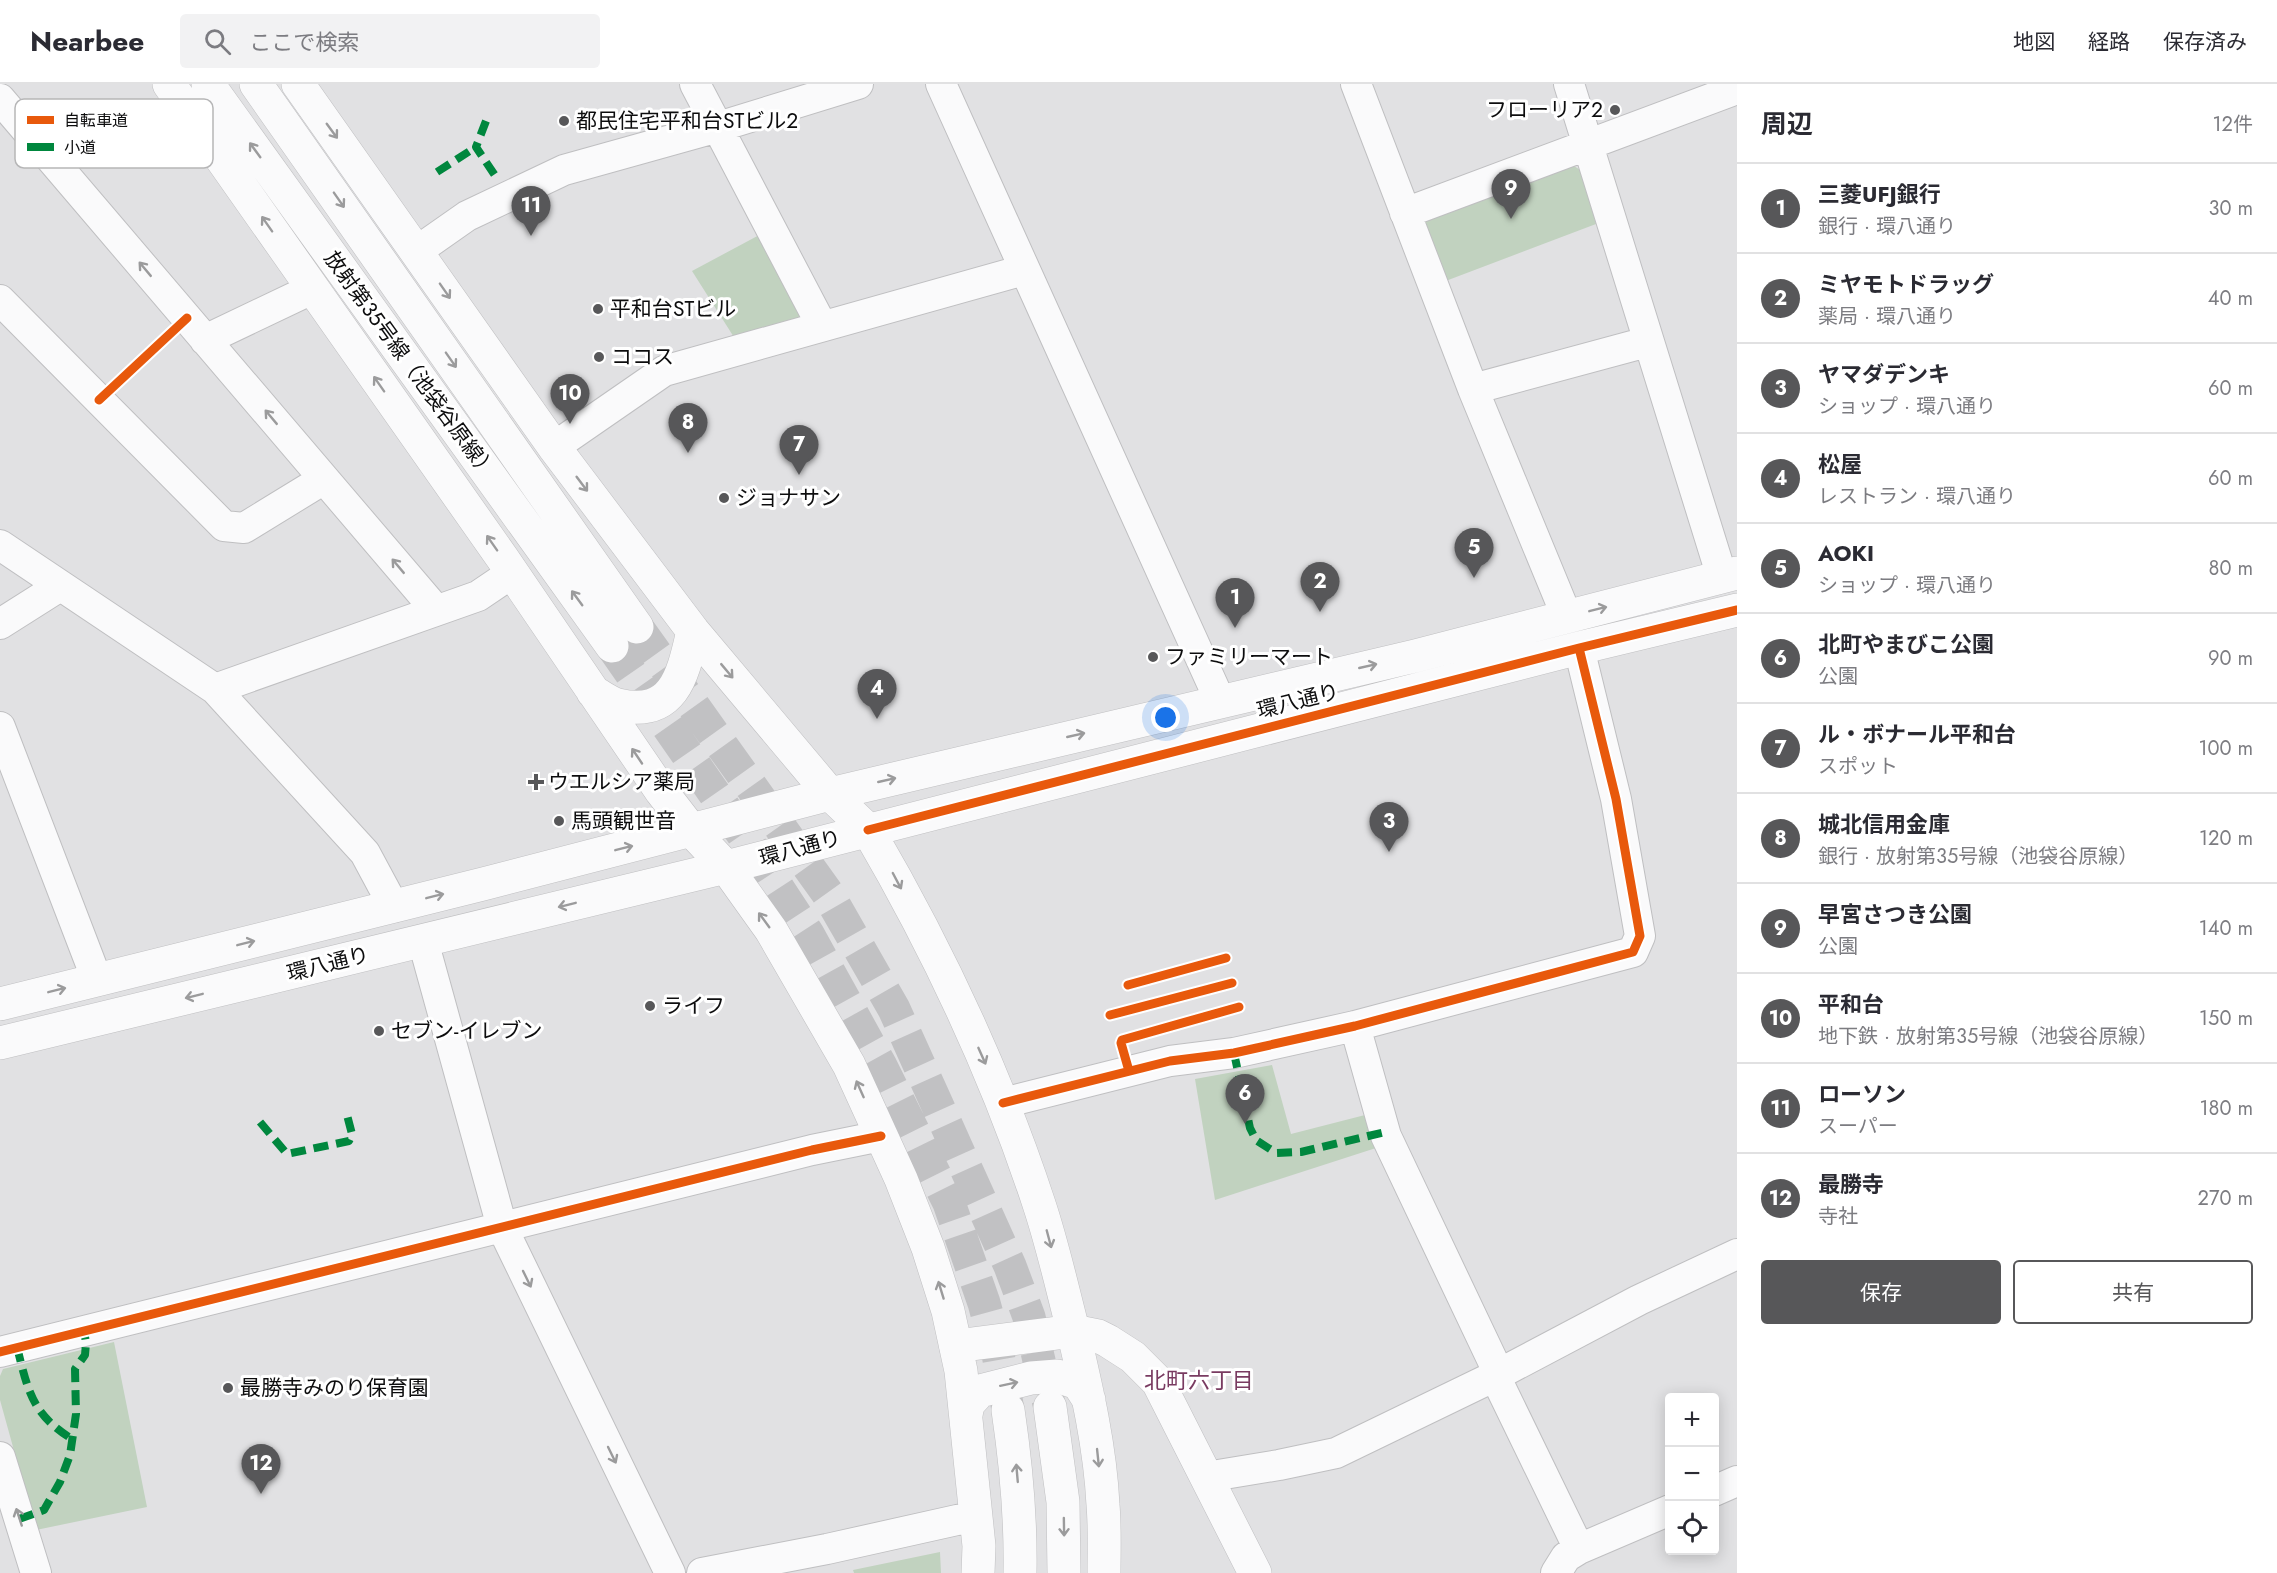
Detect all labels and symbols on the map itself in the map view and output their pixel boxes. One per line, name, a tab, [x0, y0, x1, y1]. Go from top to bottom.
place label: フローリア2	[1486, 95, 1603, 125]
legend	[15, 99, 213, 168]
marker: フローリア2	[1608, 103, 1622, 117]
place label: 都民住宅平和台STビル2	[576, 106, 798, 136]
text: 自転車道	[64, 109, 128, 132]
marker: 都民住宅平和台STビル2	[557, 114, 571, 128]
one-way arrow	[326, 123, 338, 139]
text: 小道	[64, 136, 96, 159]
one-way arrow	[249, 143, 262, 159]
pin: 9	[1492, 170, 1530, 219]
pin: 11	[512, 186, 550, 236]
one-way arrow	[333, 192, 345, 208]
one-way arrow	[261, 217, 273, 233]
street label: 放射第35号線（池袋谷原線）	[317, 245, 503, 485]
one-way arrow	[138, 262, 152, 277]
one-way arrow	[439, 282, 451, 298]
place label: 平和台STビル	[610, 294, 736, 324]
marker: 平和台STビル	[591, 302, 605, 316]
place label: ココス	[611, 342, 674, 372]
marker: ココス	[592, 350, 606, 364]
one-way arrow	[445, 351, 457, 368]
pin: 10	[550, 374, 590, 424]
one-way arrow	[373, 376, 385, 392]
pin: 8	[668, 404, 708, 453]
one-way arrow	[264, 410, 278, 425]
pin: 7	[780, 426, 818, 475]
one-way arrow	[576, 475, 588, 491]
place label: ジョナサン	[736, 483, 841, 513]
marker: ジョナサン	[717, 491, 731, 505]
pin: 5	[1454, 528, 1494, 578]
one-way arrow	[486, 535, 498, 551]
one-way arrow	[391, 558, 404, 574]
pin: 2	[1300, 562, 1340, 612]
pin: 1	[1216, 578, 1254, 628]
one-way arrow	[571, 591, 584, 607]
one-way arrow	[1588, 602, 1607, 614]
place label: ファミリーマート	[1165, 642, 1333, 672]
marker: ファミリーマート	[1146, 650, 1160, 664]
one-way arrow	[1359, 660, 1378, 672]
one-way arrow	[720, 663, 734, 678]
pin: 4	[858, 670, 896, 719]
street label: 環八通り	[1254, 676, 1342, 726]
your location	[1151, 703, 1180, 732]
one-way arrow	[1067, 728, 1086, 740]
one-way arrow	[631, 749, 643, 765]
place label: ウエルシア薬局	[548, 767, 695, 797]
one-way arrow	[877, 774, 896, 786]
marker: ウエルシア薬局	[529, 775, 543, 789]
pin: 3	[1370, 802, 1408, 852]
place label: 馬頭観世音	[571, 806, 676, 836]
marker: 馬頭観世音	[552, 814, 566, 828]
street label: 環八通り	[756, 823, 844, 873]
one-way arrow	[614, 842, 633, 853]
one-way arrow	[892, 871, 903, 889]
one-way arrow	[426, 890, 445, 902]
one-way arrow	[558, 900, 577, 912]
one-way arrow	[758, 913, 770, 929]
one-way arrow	[236, 937, 255, 949]
street label: 環八通り	[284, 939, 372, 989]
one-way arrow	[47, 984, 66, 996]
one-way arrow	[185, 990, 204, 1002]
place label: ライフ	[662, 991, 725, 1021]
marker: ライフ	[643, 999, 657, 1013]
place label: セブン-イレブン	[391, 1016, 542, 1046]
marker: セブン-イレブン	[372, 1024, 386, 1038]
one-way arrow	[977, 1046, 989, 1064]
pin: 6	[1226, 1074, 1264, 1124]
one-way arrow	[854, 1081, 866, 1099]
one-way arrow	[1043, 1229, 1055, 1248]
one-way arrow	[522, 1270, 534, 1288]
one-way arrow	[935, 1281, 946, 1300]
district label: 北町六丁目	[1144, 1364, 1254, 1396]
place label: 最勝寺みのり保育園	[240, 1373, 429, 1403]
one-way arrow	[999, 1377, 1018, 1389]
marker: 最勝寺みのり保育園	[221, 1381, 235, 1395]
pin: 12	[242, 1444, 280, 1494]
one-way arrow	[607, 1445, 619, 1463]
one-way arrow	[1093, 1447, 1104, 1467]
one-way arrow	[1011, 1463, 1022, 1483]
one-way arrow	[13, 1508, 24, 1527]
one-way arrow	[1058, 1517, 1070, 1537]

